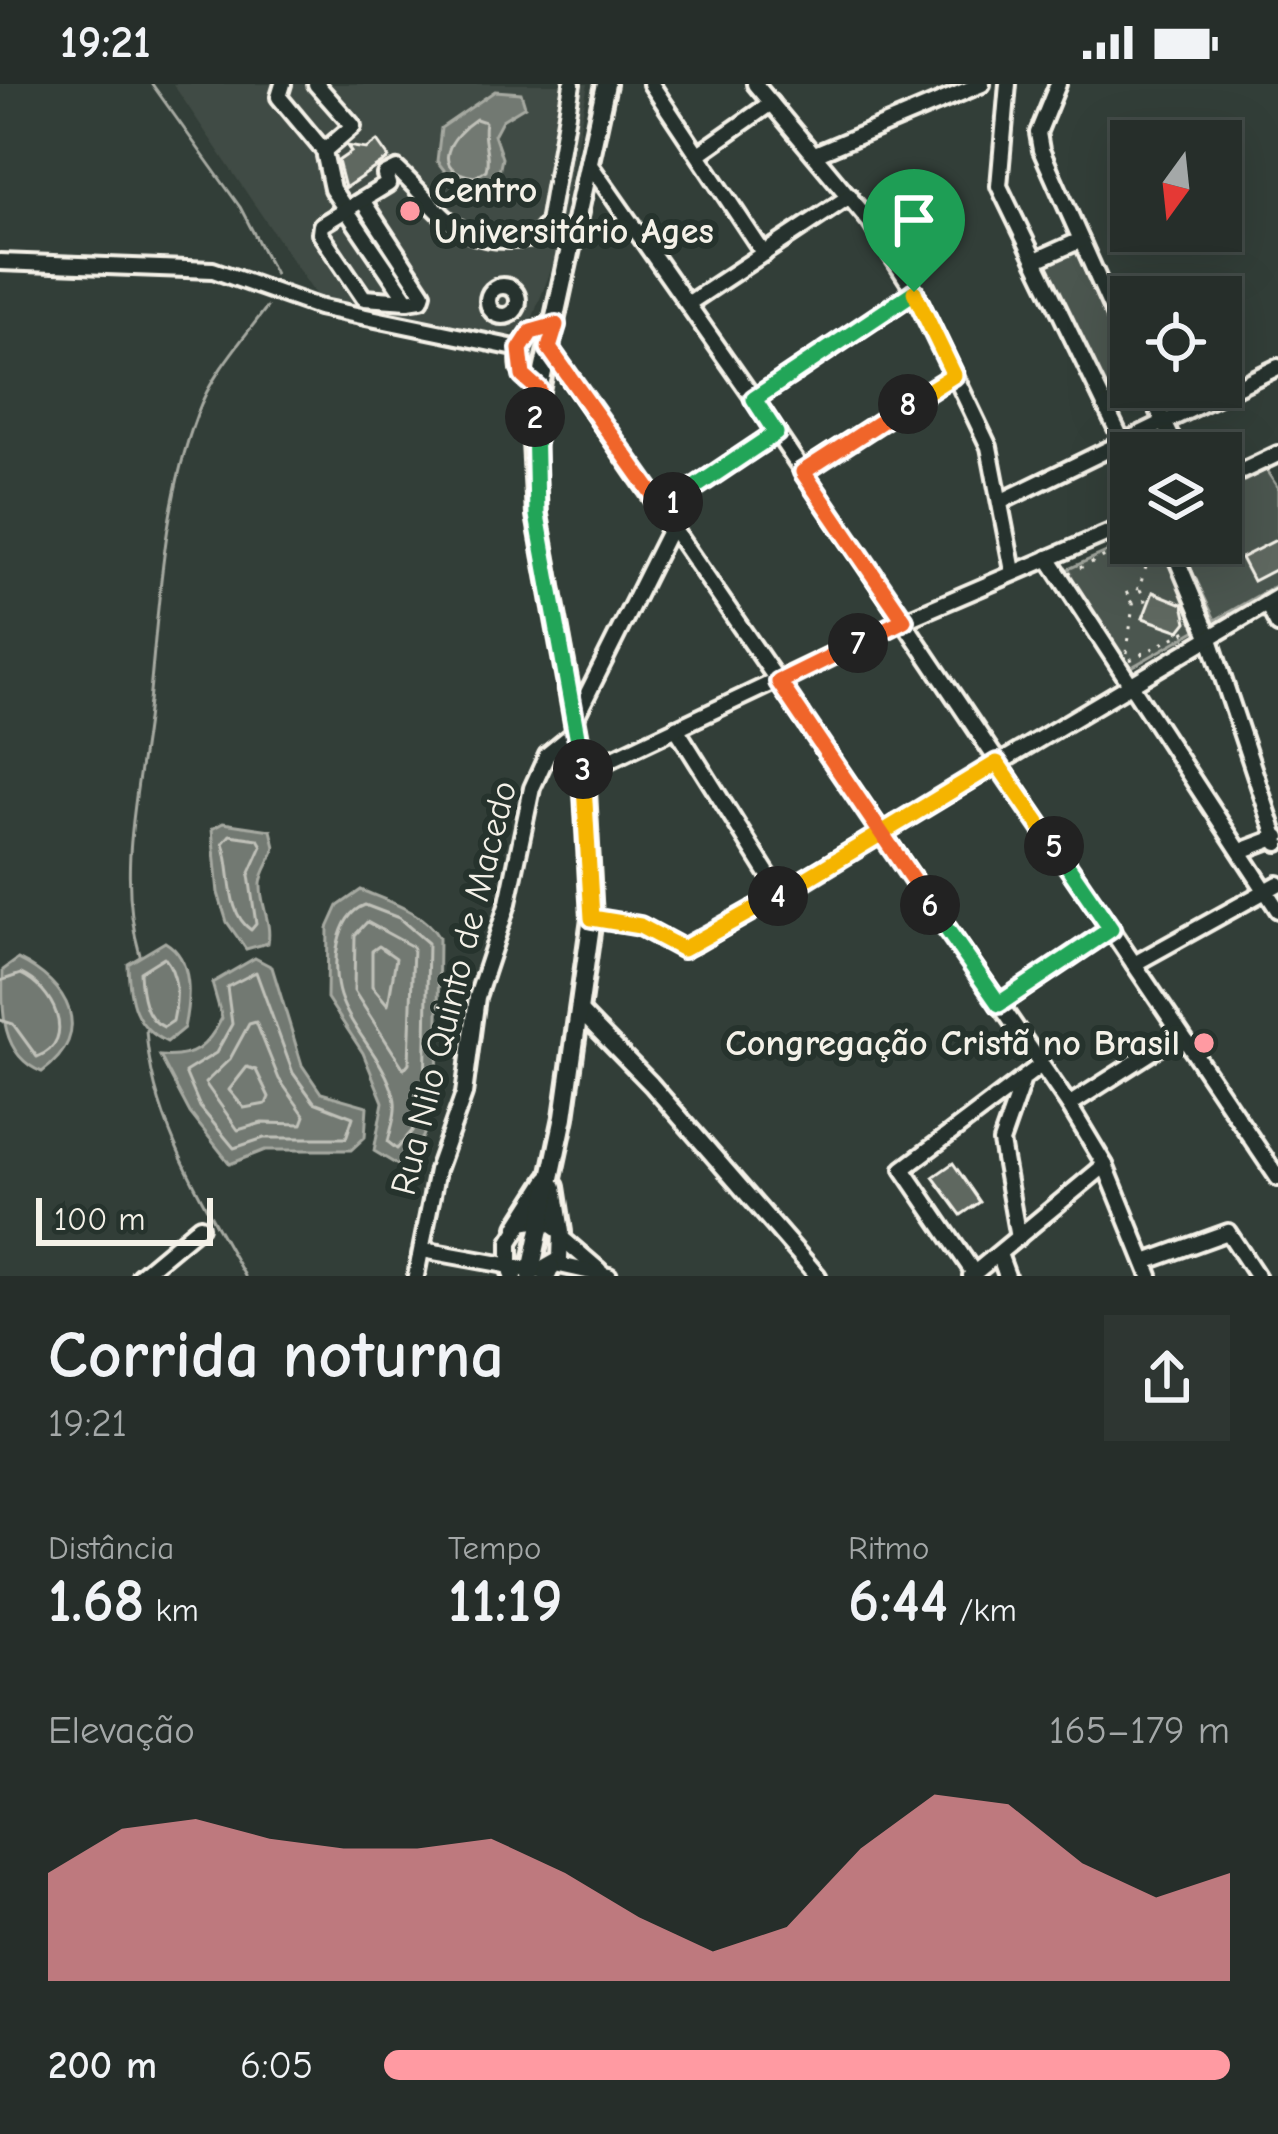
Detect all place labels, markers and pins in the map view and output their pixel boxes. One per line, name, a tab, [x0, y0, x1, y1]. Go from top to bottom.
pin	[863, 169, 965, 292]
place label: Centro Universitário Ages	[434, 170, 714, 252]
marker: Centro Universitário Ages	[397, 198, 423, 224]
pin: 8	[878, 374, 938, 434]
pin: 2	[505, 387, 565, 447]
pin: 1	[643, 472, 703, 532]
pin: 7	[828, 613, 888, 673]
pin: 3	[553, 739, 613, 799]
pin: 5	[1024, 816, 1084, 876]
pin: 4	[748, 866, 808, 926]
pin: 6	[900, 875, 960, 935]
place label: Congregação Cristã no Brasil	[725, 1023, 1180, 1064]
marker: Congregação Cristã no Brasil	[1191, 1030, 1217, 1056]

